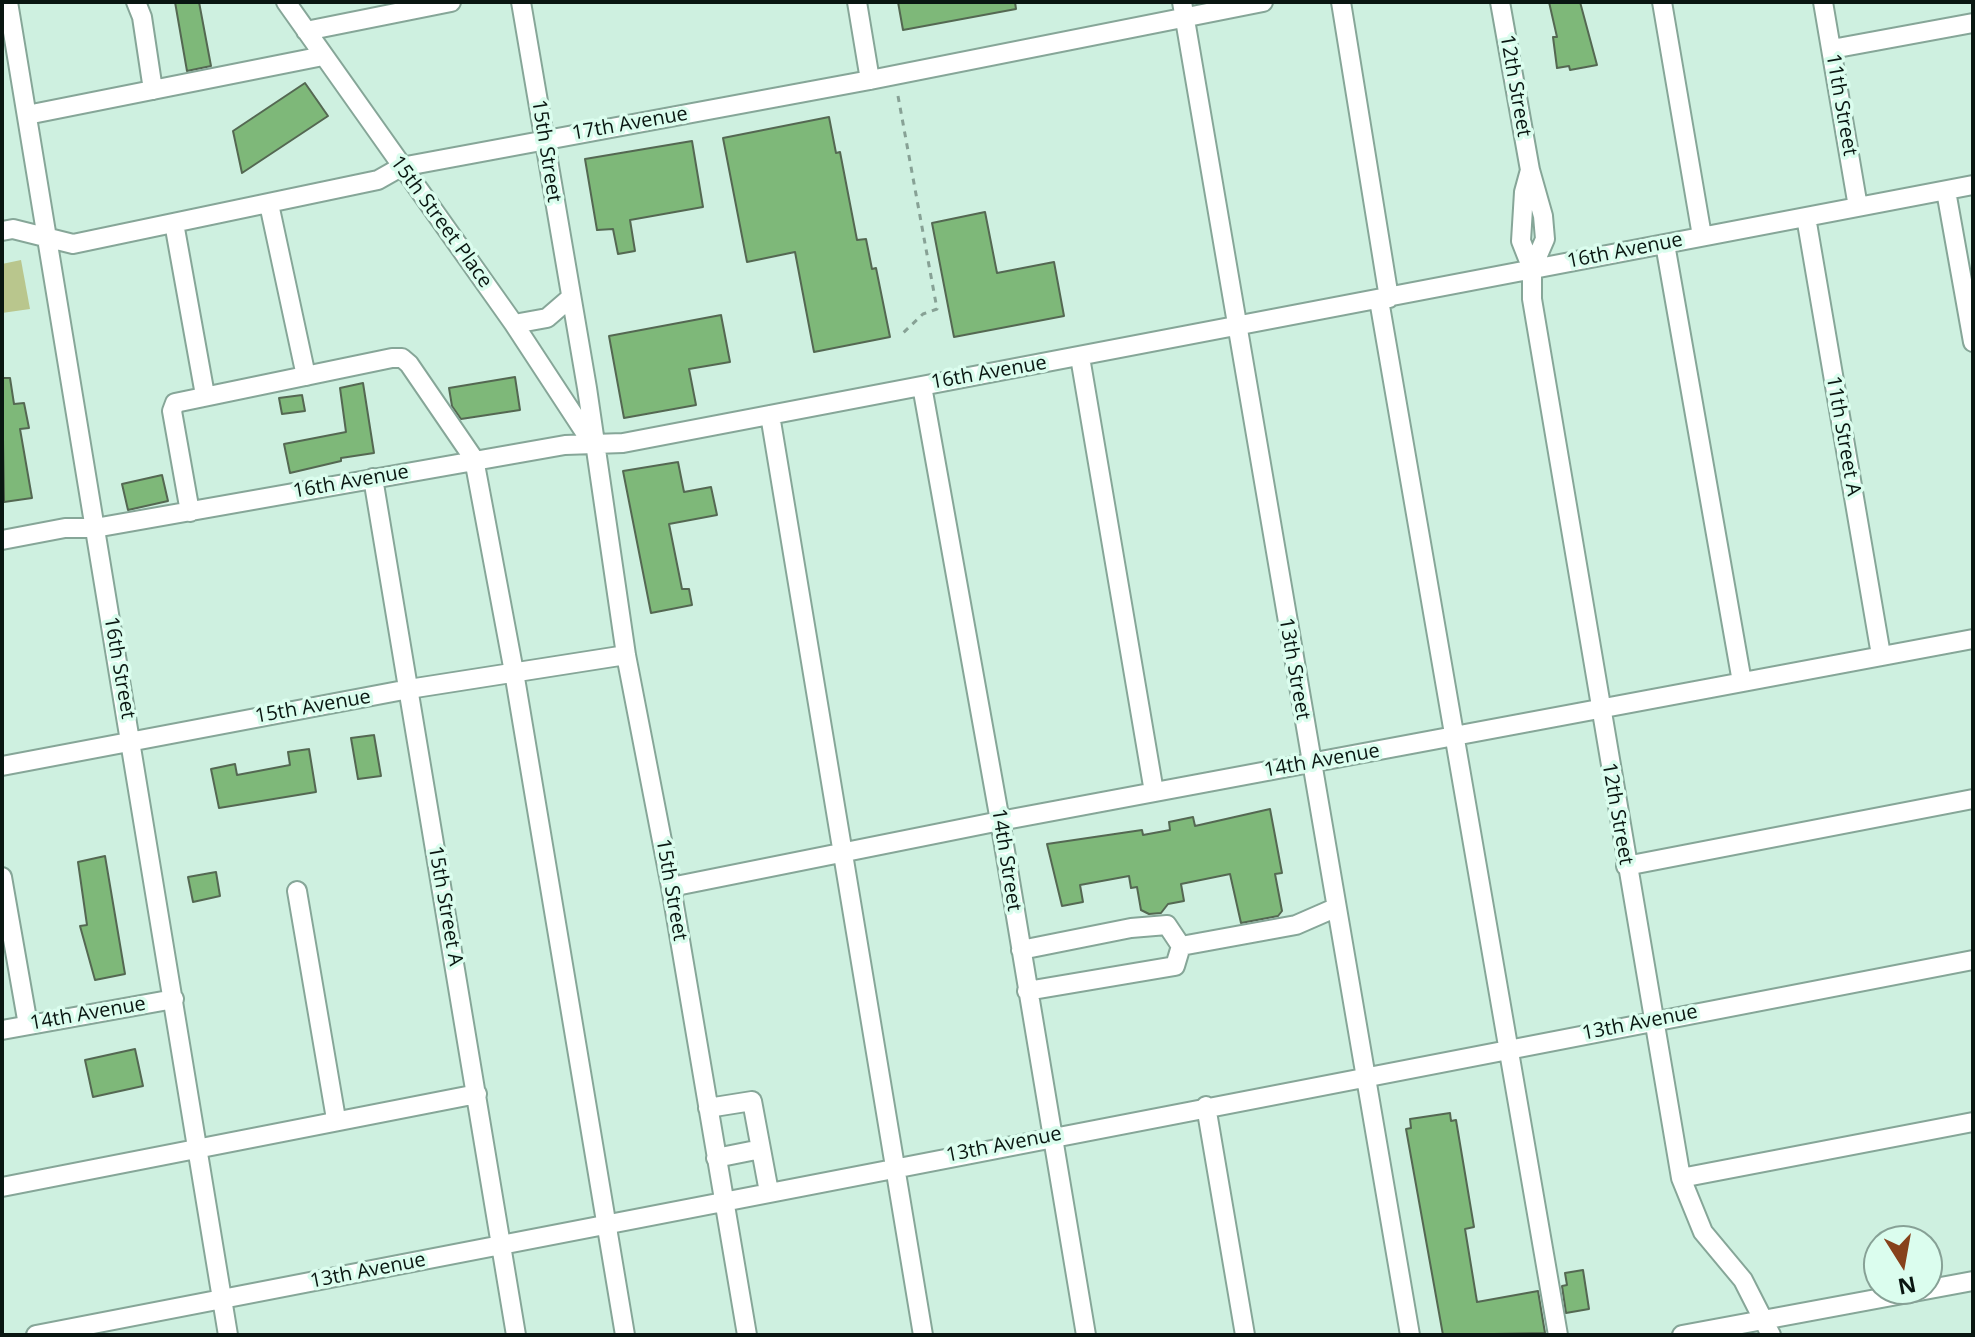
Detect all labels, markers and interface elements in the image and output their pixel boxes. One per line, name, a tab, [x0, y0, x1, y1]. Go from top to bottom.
street label: 12th Street	[1494, 33, 1536, 139]
street label: 11th Street	[1820, 52, 1862, 158]
street label: 15th Street	[526, 98, 566, 204]
street label: 17th Avenue	[570, 102, 690, 146]
street label: 15th Street Place	[385, 151, 497, 293]
street label: 16th Avenue	[1565, 228, 1685, 274]
street label: 16th Avenue	[929, 351, 1049, 395]
street label: 11th Street A	[1821, 374, 1865, 498]
street label: 16th Avenue	[291, 460, 411, 504]
street label: 16th Street	[98, 615, 140, 721]
street label: 13th Street	[1273, 616, 1315, 722]
street label: 15th Avenue	[253, 685, 373, 729]
street label: 14th Avenue	[1262, 739, 1382, 783]
street label: 12th Street	[1596, 761, 1638, 867]
street label: 14th Street	[986, 807, 1026, 913]
street label: 15th Street	[650, 837, 692, 943]
street label: 15th Street A	[423, 844, 467, 968]
street label: 14th Avenue	[28, 992, 148, 1036]
street label: 13th Avenue	[1580, 1000, 1700, 1046]
street label: 13th Avenue	[944, 1122, 1064, 1168]
north arrow	[1863, 1225, 1943, 1305]
street label: 13th Avenue	[308, 1248, 428, 1294]
text: N	[1896, 1270, 1919, 1303]

